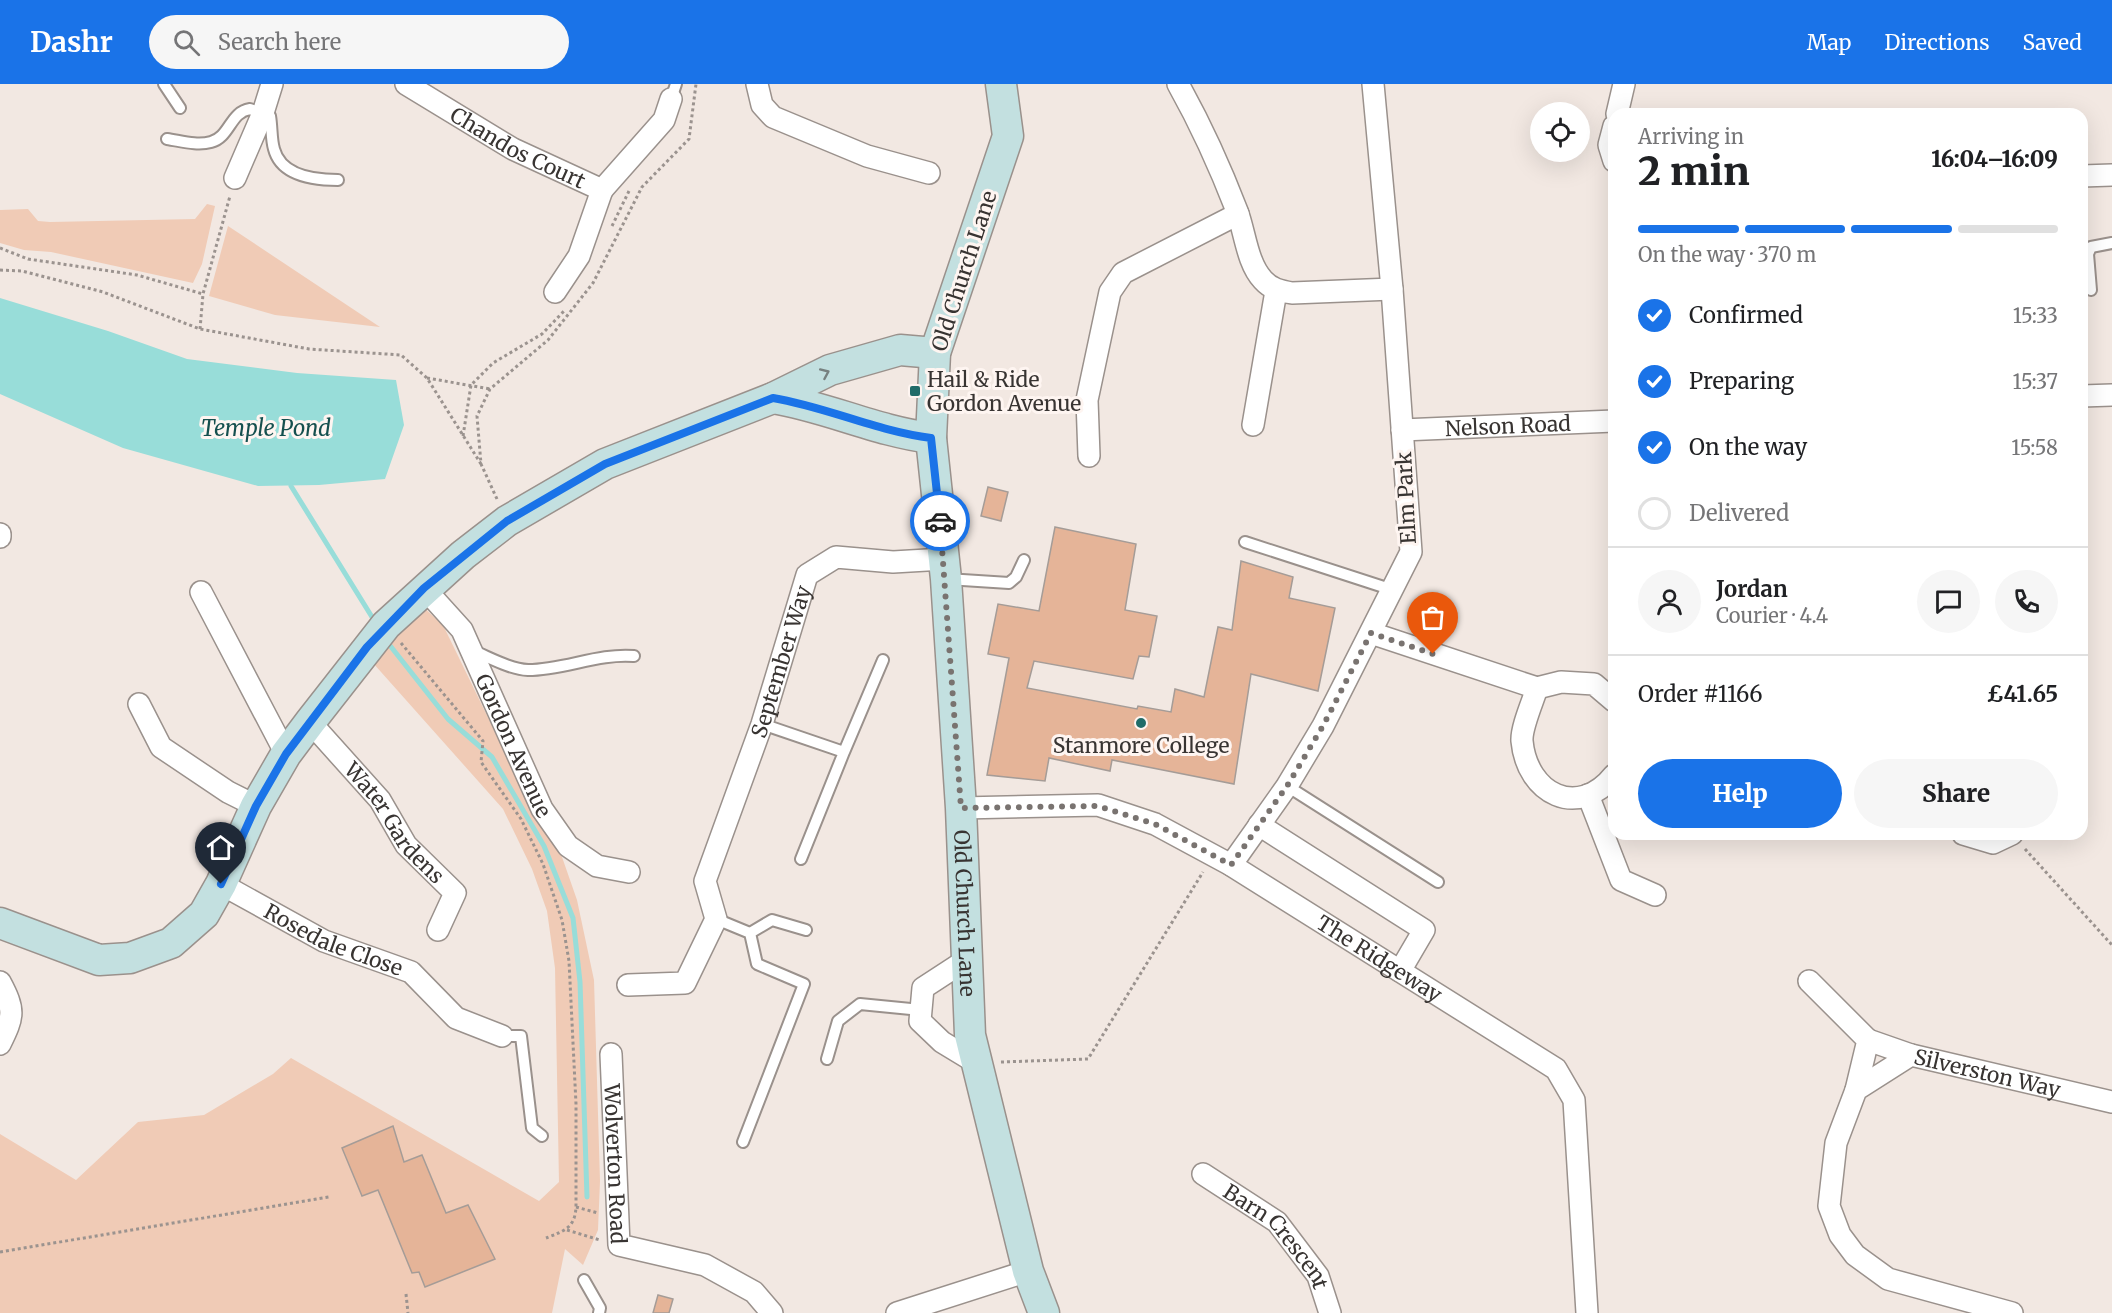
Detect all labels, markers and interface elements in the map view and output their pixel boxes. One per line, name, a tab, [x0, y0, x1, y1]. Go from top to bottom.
search box	[149, 15, 569, 69]
text: Dashr	[30, 24, 113, 60]
icon: search	[170, 26, 203, 59]
text: Search here	[218, 28, 341, 56]
text: Map	[1807, 29, 1851, 56]
text: Directions	[1884, 29, 1989, 56]
text: Saved	[2022, 29, 2082, 56]
street label: Chandos Court	[445, 101, 590, 194]
map controls	[1530, 102, 1590, 162]
button: locate	[1530, 102, 1590, 162]
text: Arriving in	[1638, 124, 1744, 149]
text: 16:04–16:09	[1931, 145, 2058, 173]
text: 2 min	[1638, 147, 1750, 196]
street label: Old Church Lane	[925, 187, 1003, 355]
text: On the way · 370 m	[1638, 242, 1816, 267]
icon: check	[1638, 299, 1671, 332]
text: Confirmed	[1689, 301, 1803, 329]
text: 15:33	[2013, 303, 2058, 328]
icon: check	[1638, 365, 1671, 398]
place label: Hail & Ride Gordon Avenue	[927, 366, 1081, 417]
text: Preparing	[1689, 367, 1794, 395]
one-way arrow	[819, 368, 830, 380]
text: 15:37	[2013, 369, 2058, 394]
marker: Hail & Ride Gordon Avenue	[908, 384, 922, 398]
street label: Nelson Road	[1444, 409, 1572, 442]
water label: Temple Pond	[201, 414, 331, 442]
icon: check	[1638, 431, 1671, 464]
text: On the way	[1689, 433, 1807, 461]
text: 15:58	[2011, 435, 2058, 460]
street label: Elm Park	[1390, 450, 1422, 545]
courier	[910, 491, 970, 551]
text: Delivered	[1689, 499, 1789, 527]
icon: car	[924, 505, 957, 538]
button: person	[1638, 570, 1701, 633]
button: chat	[1917, 570, 1980, 633]
button: phone	[1995, 570, 2058, 633]
text: Jordan	[1716, 575, 1788, 603]
street label: September Way	[745, 581, 817, 741]
pin	[1407, 592, 1458, 654]
icon: bag	[1416, 601, 1449, 634]
text: Courier · 4.4	[1716, 603, 1828, 628]
street label: Gordon Avenue	[470, 669, 557, 823]
text: Order #1166	[1638, 680, 1763, 708]
text: £41.65	[1987, 680, 2058, 708]
marker: Stanmore College	[1134, 716, 1148, 730]
place label: Stanmore College	[1053, 732, 1229, 759]
street label: Water Gardens	[338, 756, 450, 889]
button: Help	[1638, 759, 1842, 828]
button: Share	[1854, 759, 2058, 828]
pin	[195, 822, 246, 884]
street label: Old Church Lane	[948, 829, 982, 997]
icon: home	[204, 831, 237, 864]
street label: Rosedale Close	[260, 897, 406, 981]
street label: The Ridgeway	[1312, 909, 1448, 1008]
street label: Silverston Way	[1911, 1043, 2064, 1103]
street label: Wolverton Road	[599, 1082, 632, 1245]
street label: Barn Crescent	[1219, 1178, 1335, 1292]

